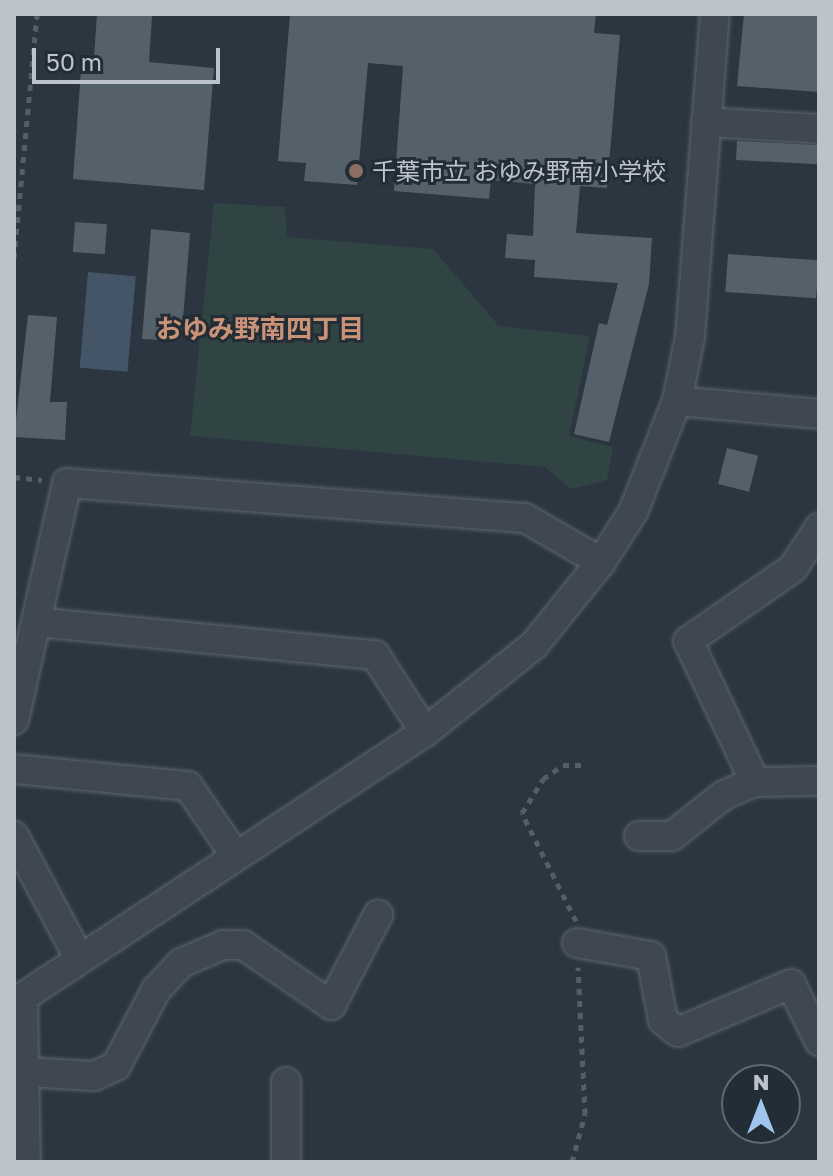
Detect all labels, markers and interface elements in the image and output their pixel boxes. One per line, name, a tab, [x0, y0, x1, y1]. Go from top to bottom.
scale bar	[36, 32, 224, 82]
text: 50 m	[46, 47, 102, 76]
place label: 千葉市立 おゆみ野南小学校	[372, 157, 666, 185]
marker: 千葉市立 おゆみ野南小学校	[347, 162, 365, 180]
district label: おゆみ野南四丁目	[156, 313, 364, 345]
north arrow	[721, 1064, 801, 1144]
text: N	[753, 1068, 769, 1095]

